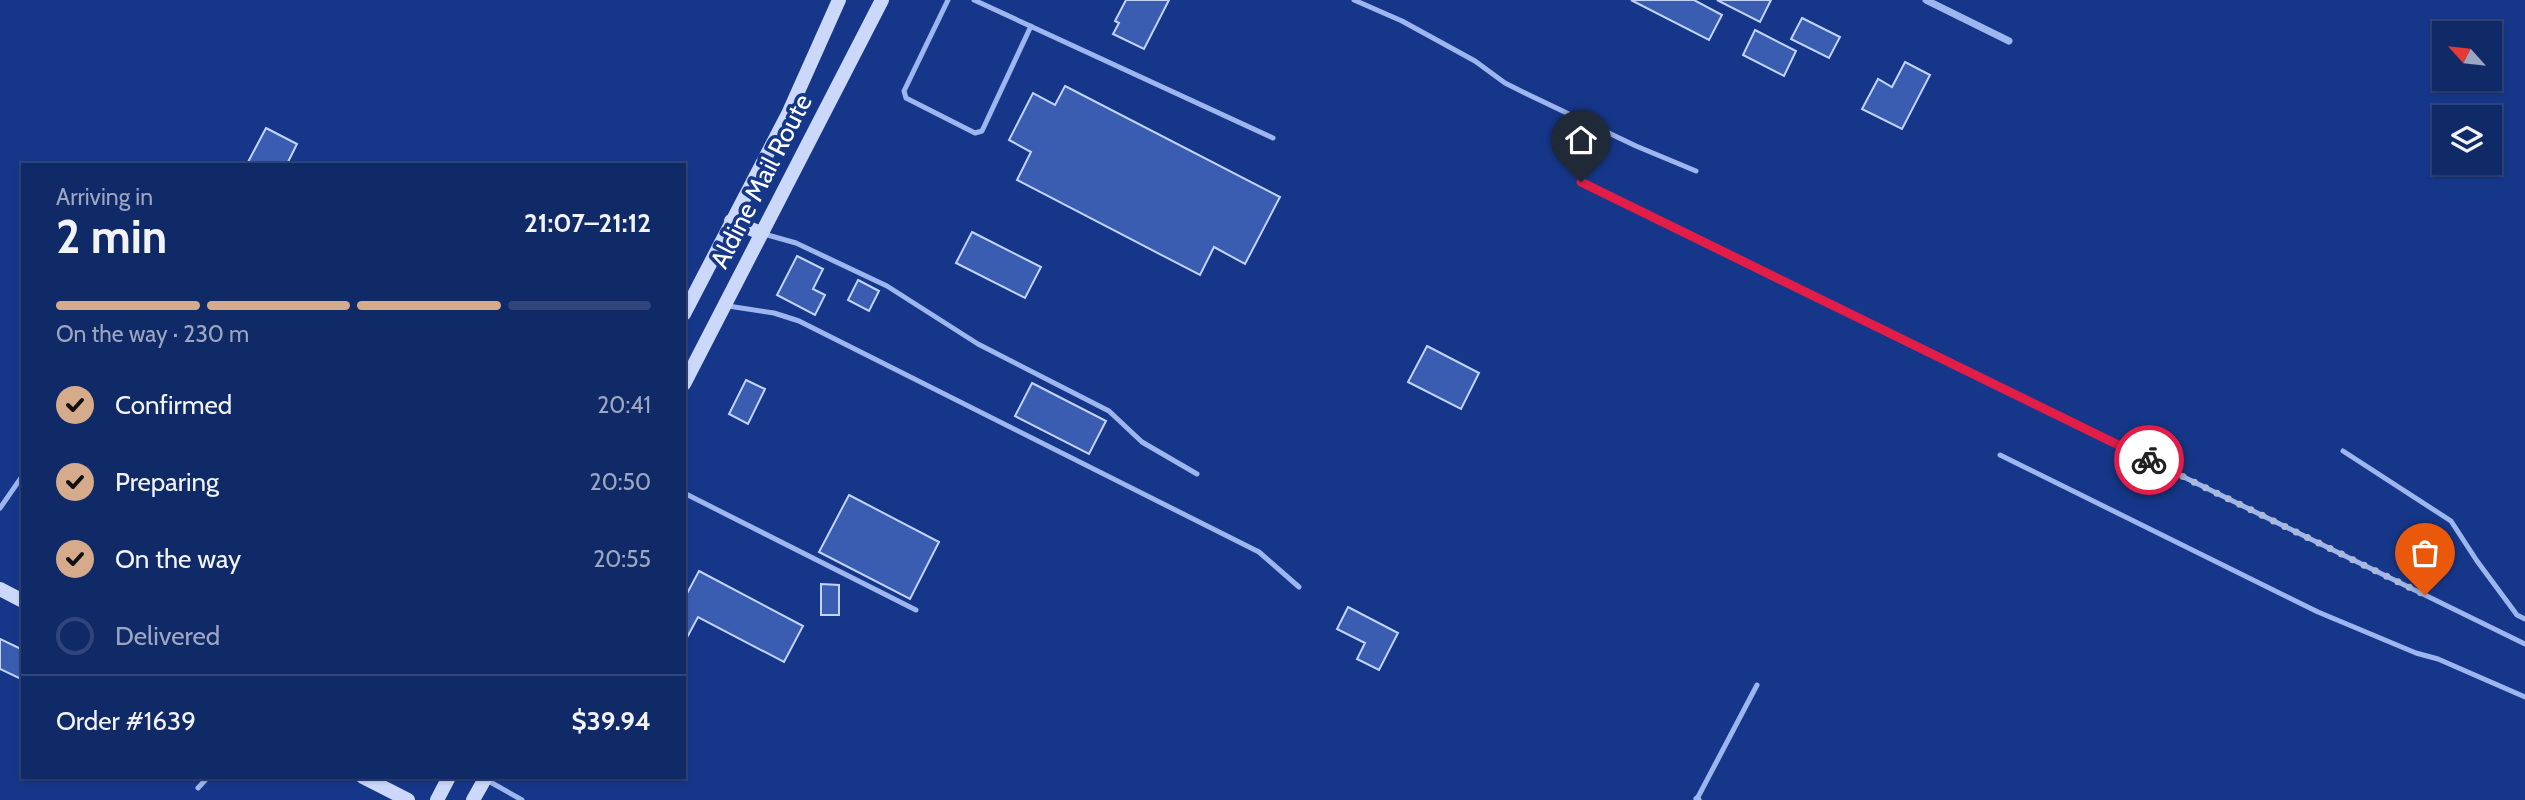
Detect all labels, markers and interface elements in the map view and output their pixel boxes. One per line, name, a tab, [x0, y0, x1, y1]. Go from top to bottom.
north arrow	[2432, 21, 2502, 91]
map controls	[2432, 21, 2502, 175]
street label: Aldine Mail Route	[703, 88, 819, 274]
button: layers	[2432, 105, 2502, 175]
pin	[1551, 110, 1611, 182]
icon: home	[1562, 121, 1600, 159]
text: Arriving in	[56, 183, 153, 211]
text: 21:07–21:12	[524, 207, 651, 239]
text: 2 min	[56, 209, 167, 265]
text: On the way · 230 m	[56, 320, 249, 348]
icon: check	[56, 386, 94, 424]
text: Confirmed	[115, 389, 232, 421]
text: 20:41	[597, 391, 651, 419]
courier	[2114, 425, 2184, 495]
icon: bike	[2130, 441, 2168, 479]
icon: check	[56, 463, 94, 501]
text: Preparing	[115, 466, 219, 498]
text: 20:50	[590, 468, 651, 496]
pin	[2395, 523, 2455, 595]
icon: bag	[2406, 534, 2444, 572]
icon: check	[56, 540, 94, 578]
text: On the way	[115, 543, 241, 575]
text: 20:55	[593, 545, 651, 573]
text: Delivered	[115, 620, 220, 652]
text: Order #1639	[56, 705, 196, 737]
text: $39.94	[572, 705, 651, 737]

